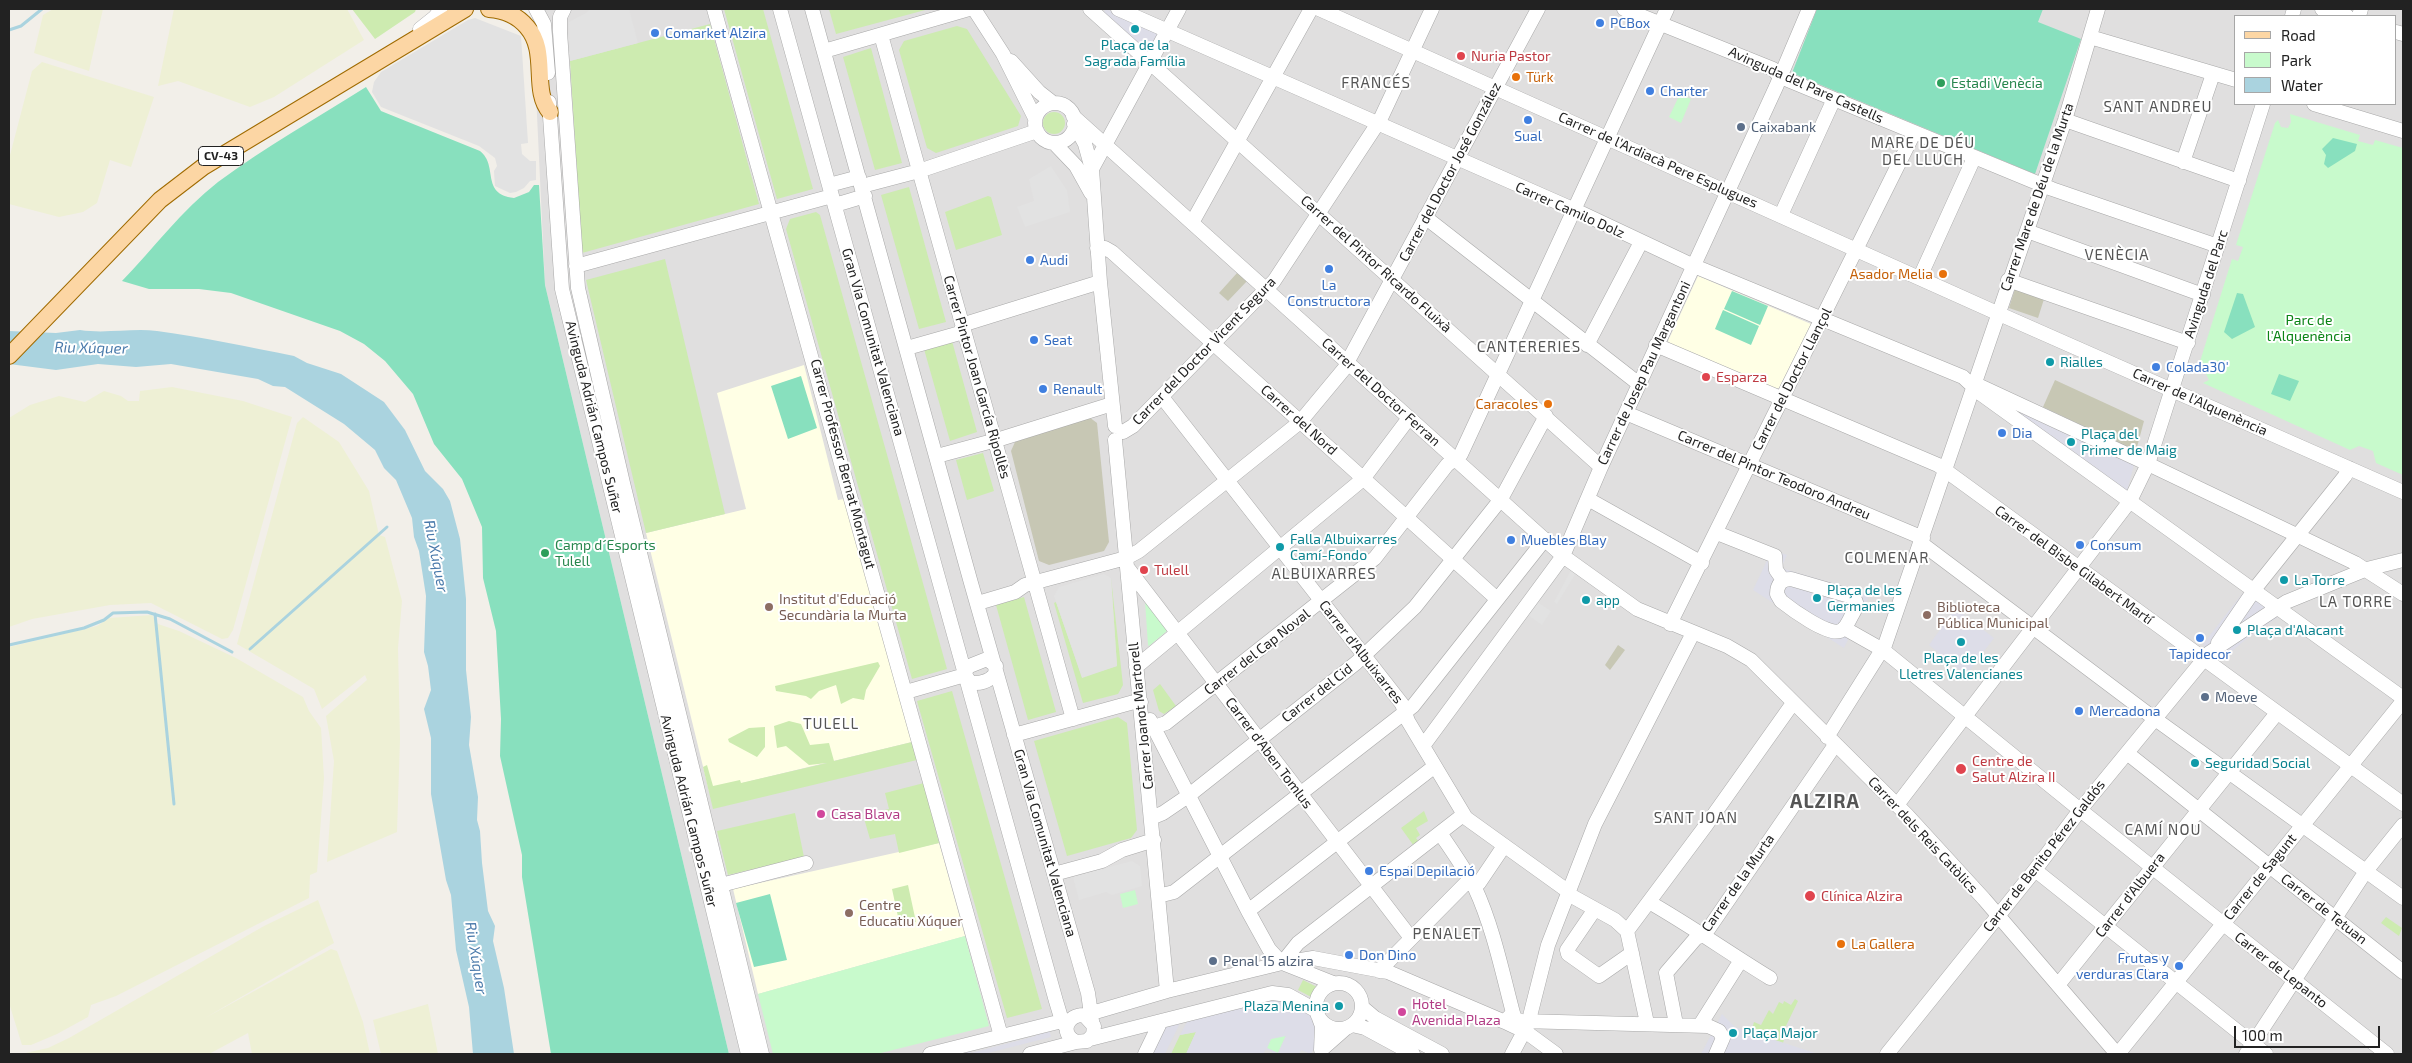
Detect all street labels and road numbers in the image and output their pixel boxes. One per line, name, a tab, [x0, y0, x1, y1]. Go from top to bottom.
street label: Avinguda del Pare Castells	[1726, 43, 1886, 127]
street label: Carrer del Doctor José González	[1395, 79, 1505, 265]
street label: Carrer Mare de Déu de la Murta	[1997, 101, 2077, 293]
street label: Carrer de l'Ardiacà Pere Esplugues	[1556, 108, 1760, 212]
road number: CV-43	[198, 146, 244, 166]
street label: Carrer Camilo Dolz	[1513, 178, 1627, 242]
street label: Carrer del Pintor Ricardo Fluixà	[1297, 192, 1455, 336]
street label: Avinguda del Parc	[2181, 228, 2231, 340]
street label: Gran Via Comunitat Valenciana	[838, 246, 908, 438]
street label: Carrer Pintor Joan García Ripollès	[940, 273, 1014, 481]
street label: Carrer del Doctor Vicent Segura	[1129, 274, 1279, 428]
street label: Carrer de Josep Pau Margantoni	[1594, 278, 1694, 468]
street label: Carrer del Doctor Llançol	[1749, 305, 1835, 453]
street label: Avinguda Adrián Campos Suñer	[562, 319, 626, 515]
street label: Carrer del Doctor Ferran	[1318, 334, 1444, 450]
street label: Carrer Professor Bernat Montagut	[807, 357, 879, 571]
street label: Carrer de l'Alquenència	[2130, 365, 2270, 439]
street label: Carrer del Nord	[1257, 381, 1341, 459]
street label: Carrer del Pintor Teodoro Andreu	[1675, 427, 1873, 523]
street label: Carrer del Bisbe Gilabert Martí	[1992, 502, 2156, 628]
street label: Carrer d'Albuixarres	[1315, 597, 1407, 707]
street label: Carrer del Cap Noval	[1201, 605, 1313, 699]
street label: Carrer Joanot Martorell	[1125, 642, 1157, 790]
street label: Carrer del Cid	[1278, 660, 1356, 726]
street label: Carrer d'Aben Tomlus	[1222, 694, 1316, 812]
street label: Avinguda Adrián Campos Suñer	[657, 713, 721, 909]
street label: Gran Via Comunitat Valenciana	[1010, 747, 1080, 939]
street label: Carrer dels Reis Catòlics	[1865, 773, 1981, 897]
street label: Carrer de Benito Pérez Galdós	[1979, 777, 2109, 935]
street label: Carrer de Sagunt	[2220, 830, 2300, 924]
street label: Carrer de la Murta	[1698, 831, 1778, 935]
street label: Carrer d'Albuera	[2092, 849, 2168, 941]
street label: Carrer de Tetuan	[2278, 870, 2370, 948]
street label: Carrer de Lepanto	[2231, 928, 2331, 1012]

